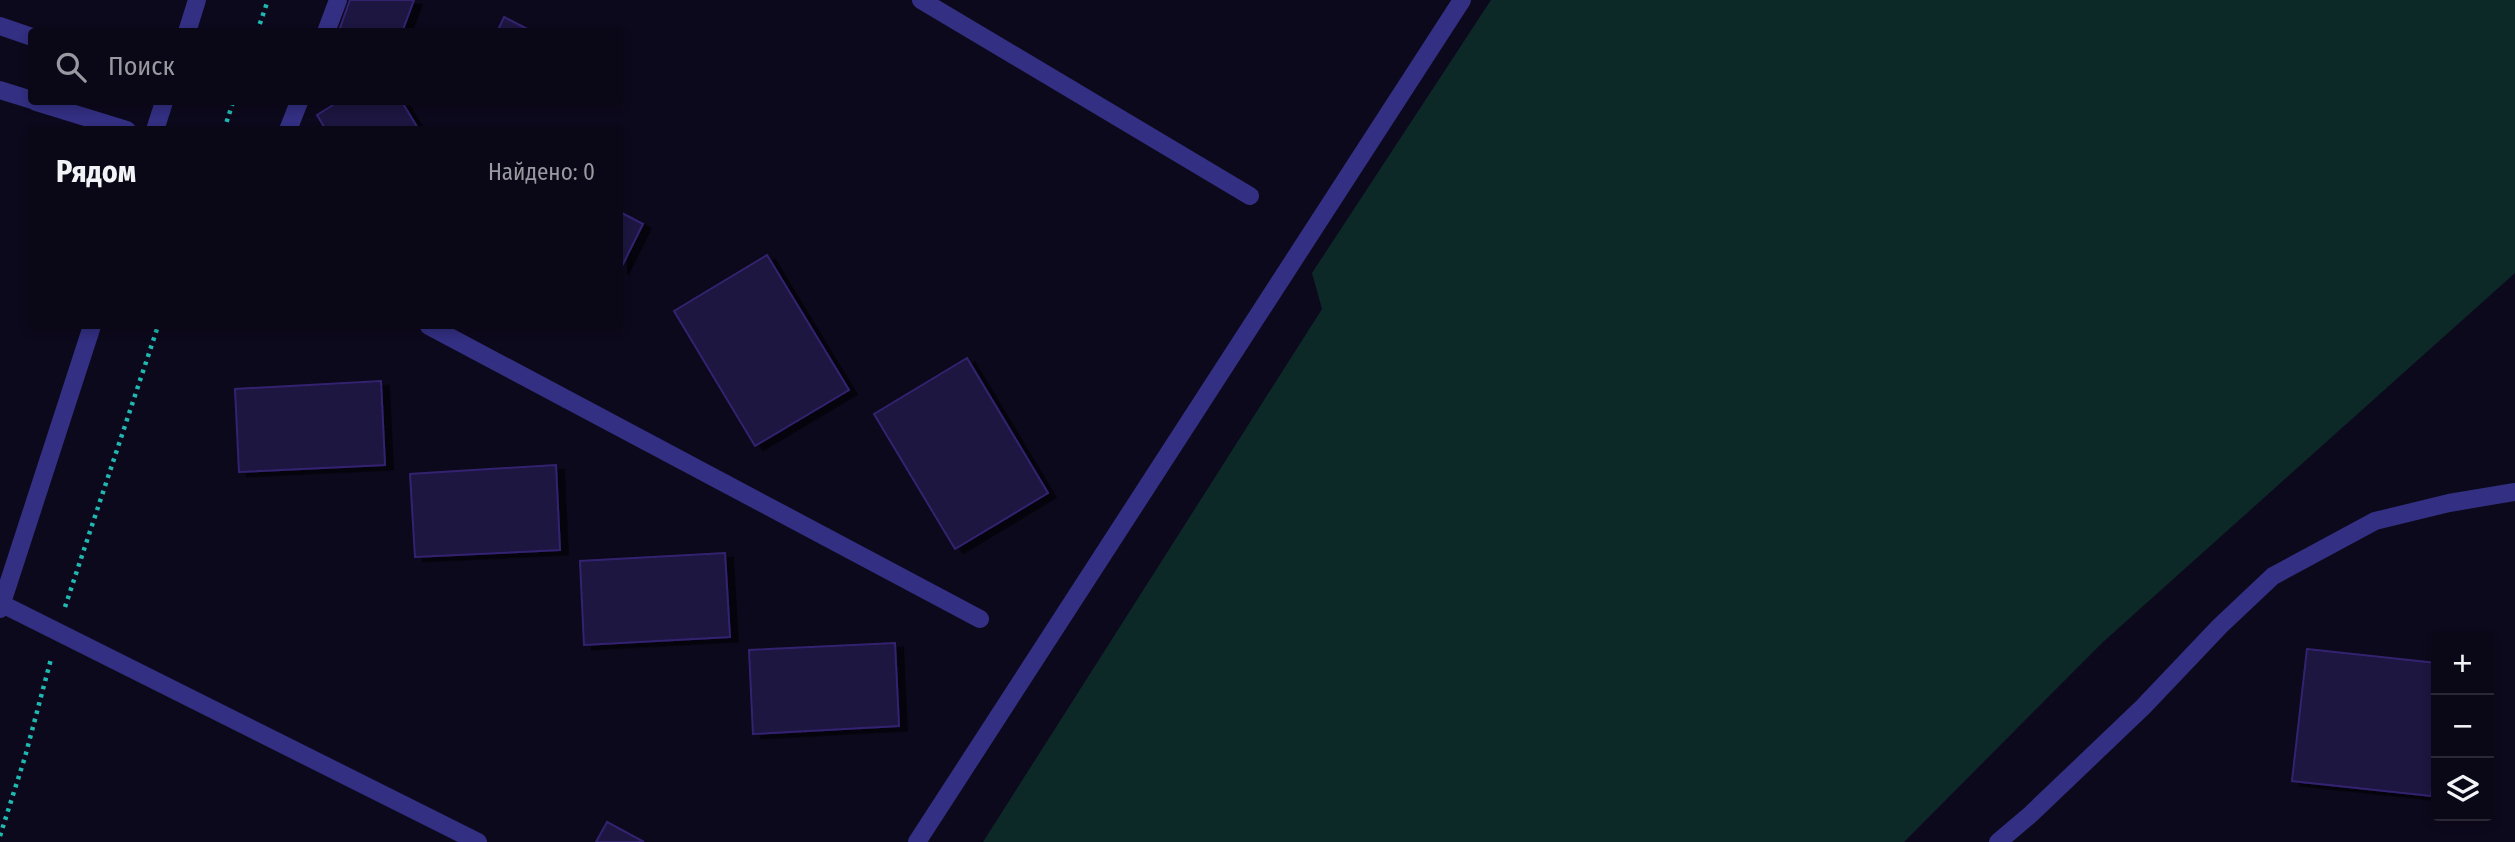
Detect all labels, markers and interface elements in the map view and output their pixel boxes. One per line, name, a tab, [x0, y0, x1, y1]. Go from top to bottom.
search box	[28, 28, 623, 105]
icon: search	[52, 48, 90, 86]
text: Поиск	[108, 51, 175, 82]
text: Рядом	[56, 154, 136, 190]
text: Найдено: 0	[488, 158, 595, 186]
map controls	[2431, 632, 2494, 821]
button: +	[2431, 632, 2494, 695]
button: −	[2431, 695, 2494, 758]
button: layers	[2431, 758, 2494, 821]

